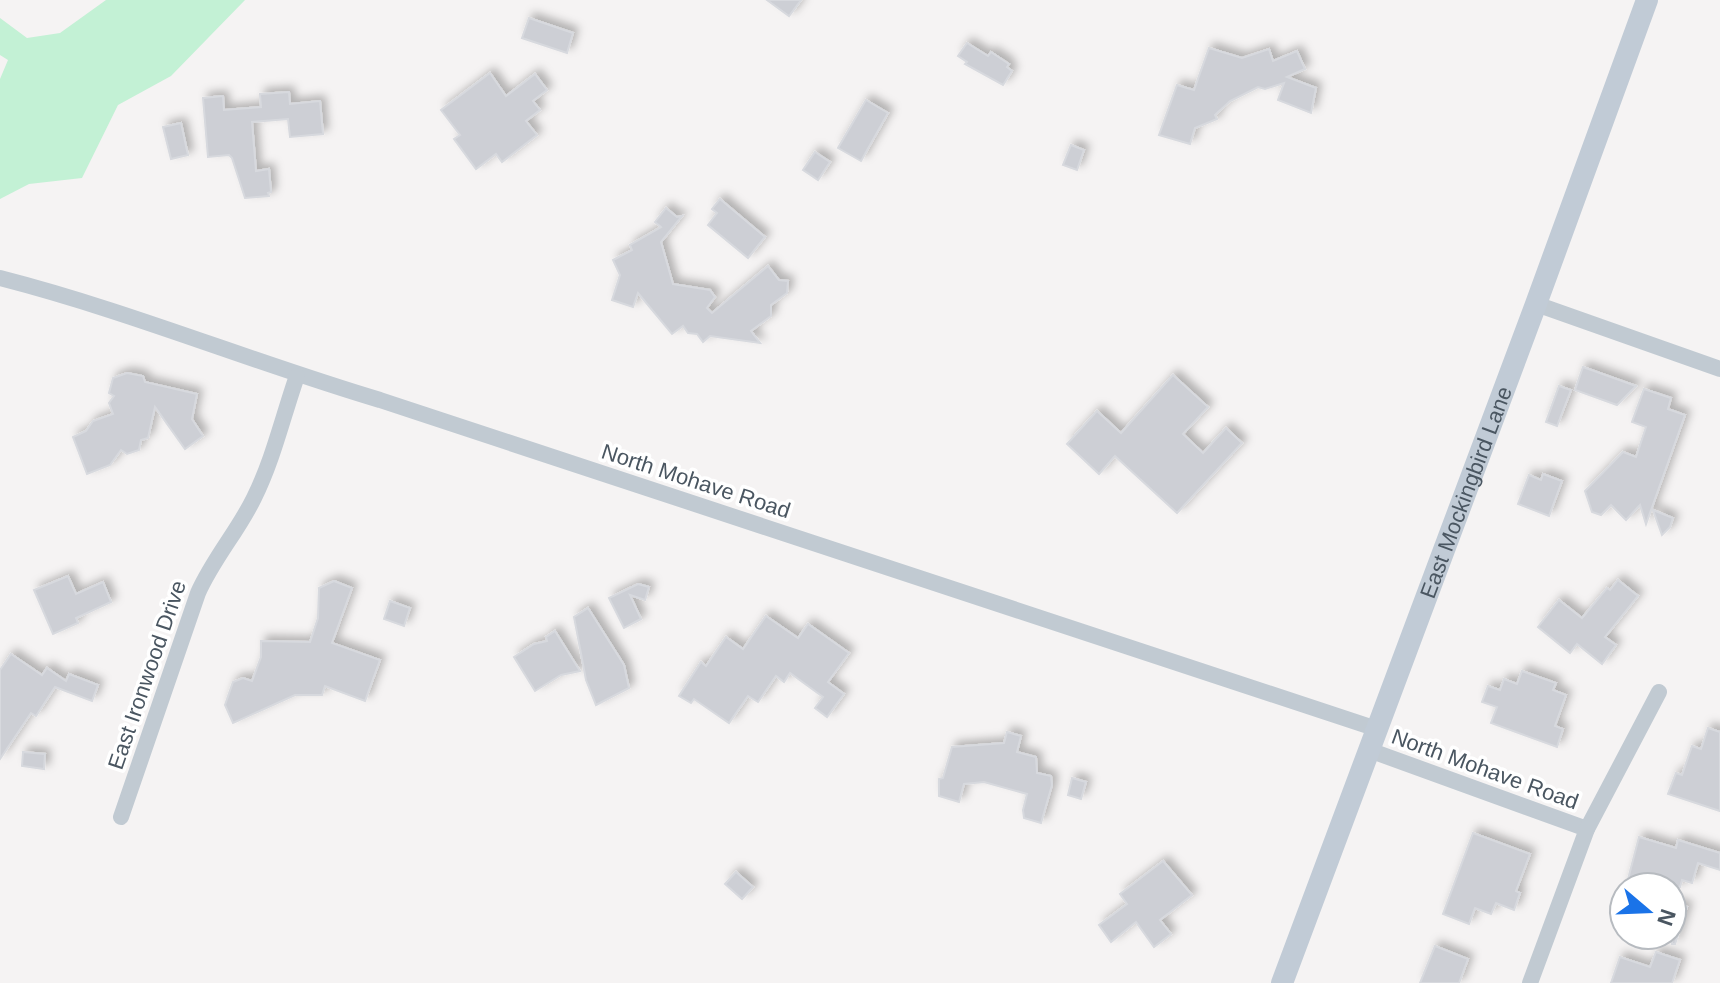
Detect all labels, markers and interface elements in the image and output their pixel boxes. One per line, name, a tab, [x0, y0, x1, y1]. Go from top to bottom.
street label: East Mockingbird Lane	[1415, 383, 1517, 601]
street label: North Mohave Road	[599, 439, 793, 523]
street label: East Ironwood Drive	[103, 577, 191, 773]
street label: North Mohave Road	[1388, 724, 1582, 814]
north arrow	[1608, 871, 1688, 951]
text: N	[1652, 906, 1681, 929]

